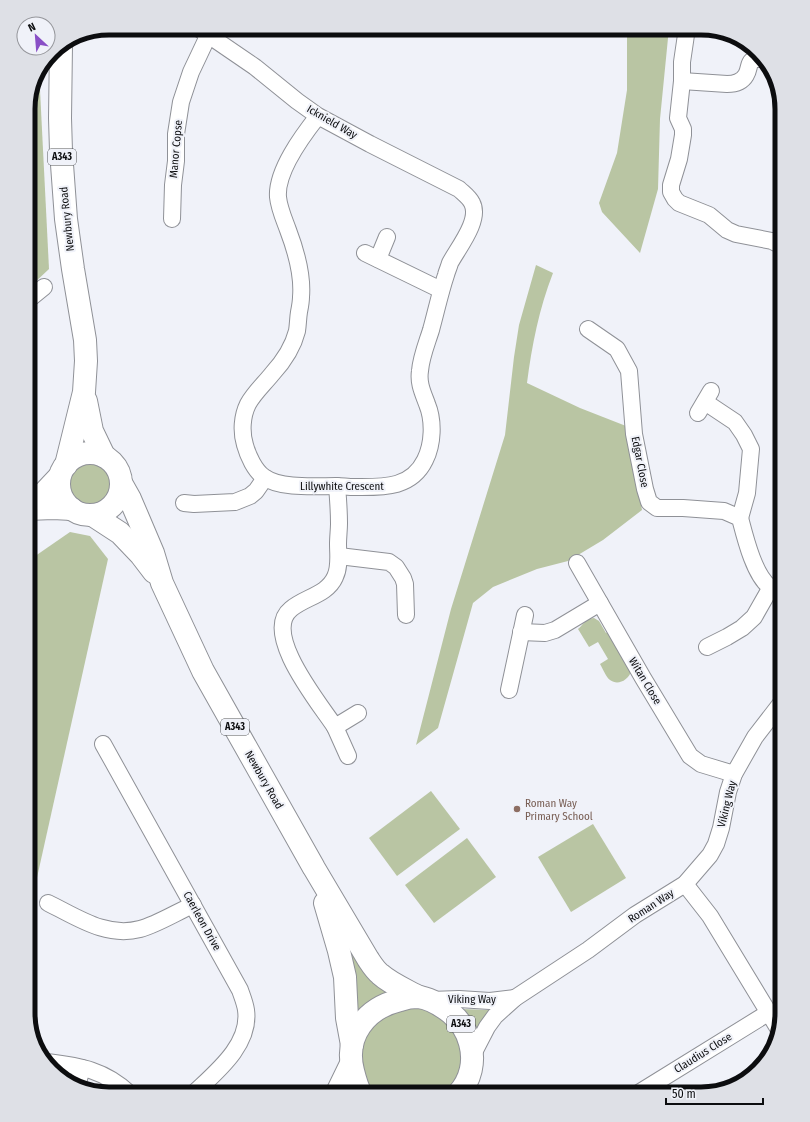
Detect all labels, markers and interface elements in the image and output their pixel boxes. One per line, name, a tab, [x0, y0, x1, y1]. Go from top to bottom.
north arrow	[16, 16, 56, 56]
text: N	[26, 20, 38, 35]
street label: Icknield Way	[304, 102, 360, 142]
street label: Manor Copse	[167, 119, 185, 179]
road number: A343	[48, 149, 76, 165]
street label: Newbury Road	[57, 186, 77, 252]
street label: Edgar Close	[629, 435, 651, 489]
street label: Lillywhite Crescent	[300, 480, 384, 493]
street label: Witan Close	[626, 655, 664, 707]
road number: A343	[221, 719, 249, 735]
street label: Newbury Road	[242, 749, 286, 811]
street label: Viking Way	[715, 779, 739, 829]
place label: Roman Way Primary School	[525, 797, 593, 823]
marker: Roman Way Primary School	[512, 804, 522, 814]
street label: Roman Way	[626, 886, 676, 926]
street label: Caerleon Drive	[180, 889, 224, 953]
street label: Viking Way	[448, 993, 496, 1006]
road number: A343	[447, 1016, 475, 1032]
street label: Claudius Close	[672, 1030, 734, 1076]
scale bar	[666, 1080, 763, 1106]
text: 50 m	[672, 1087, 696, 1101]

